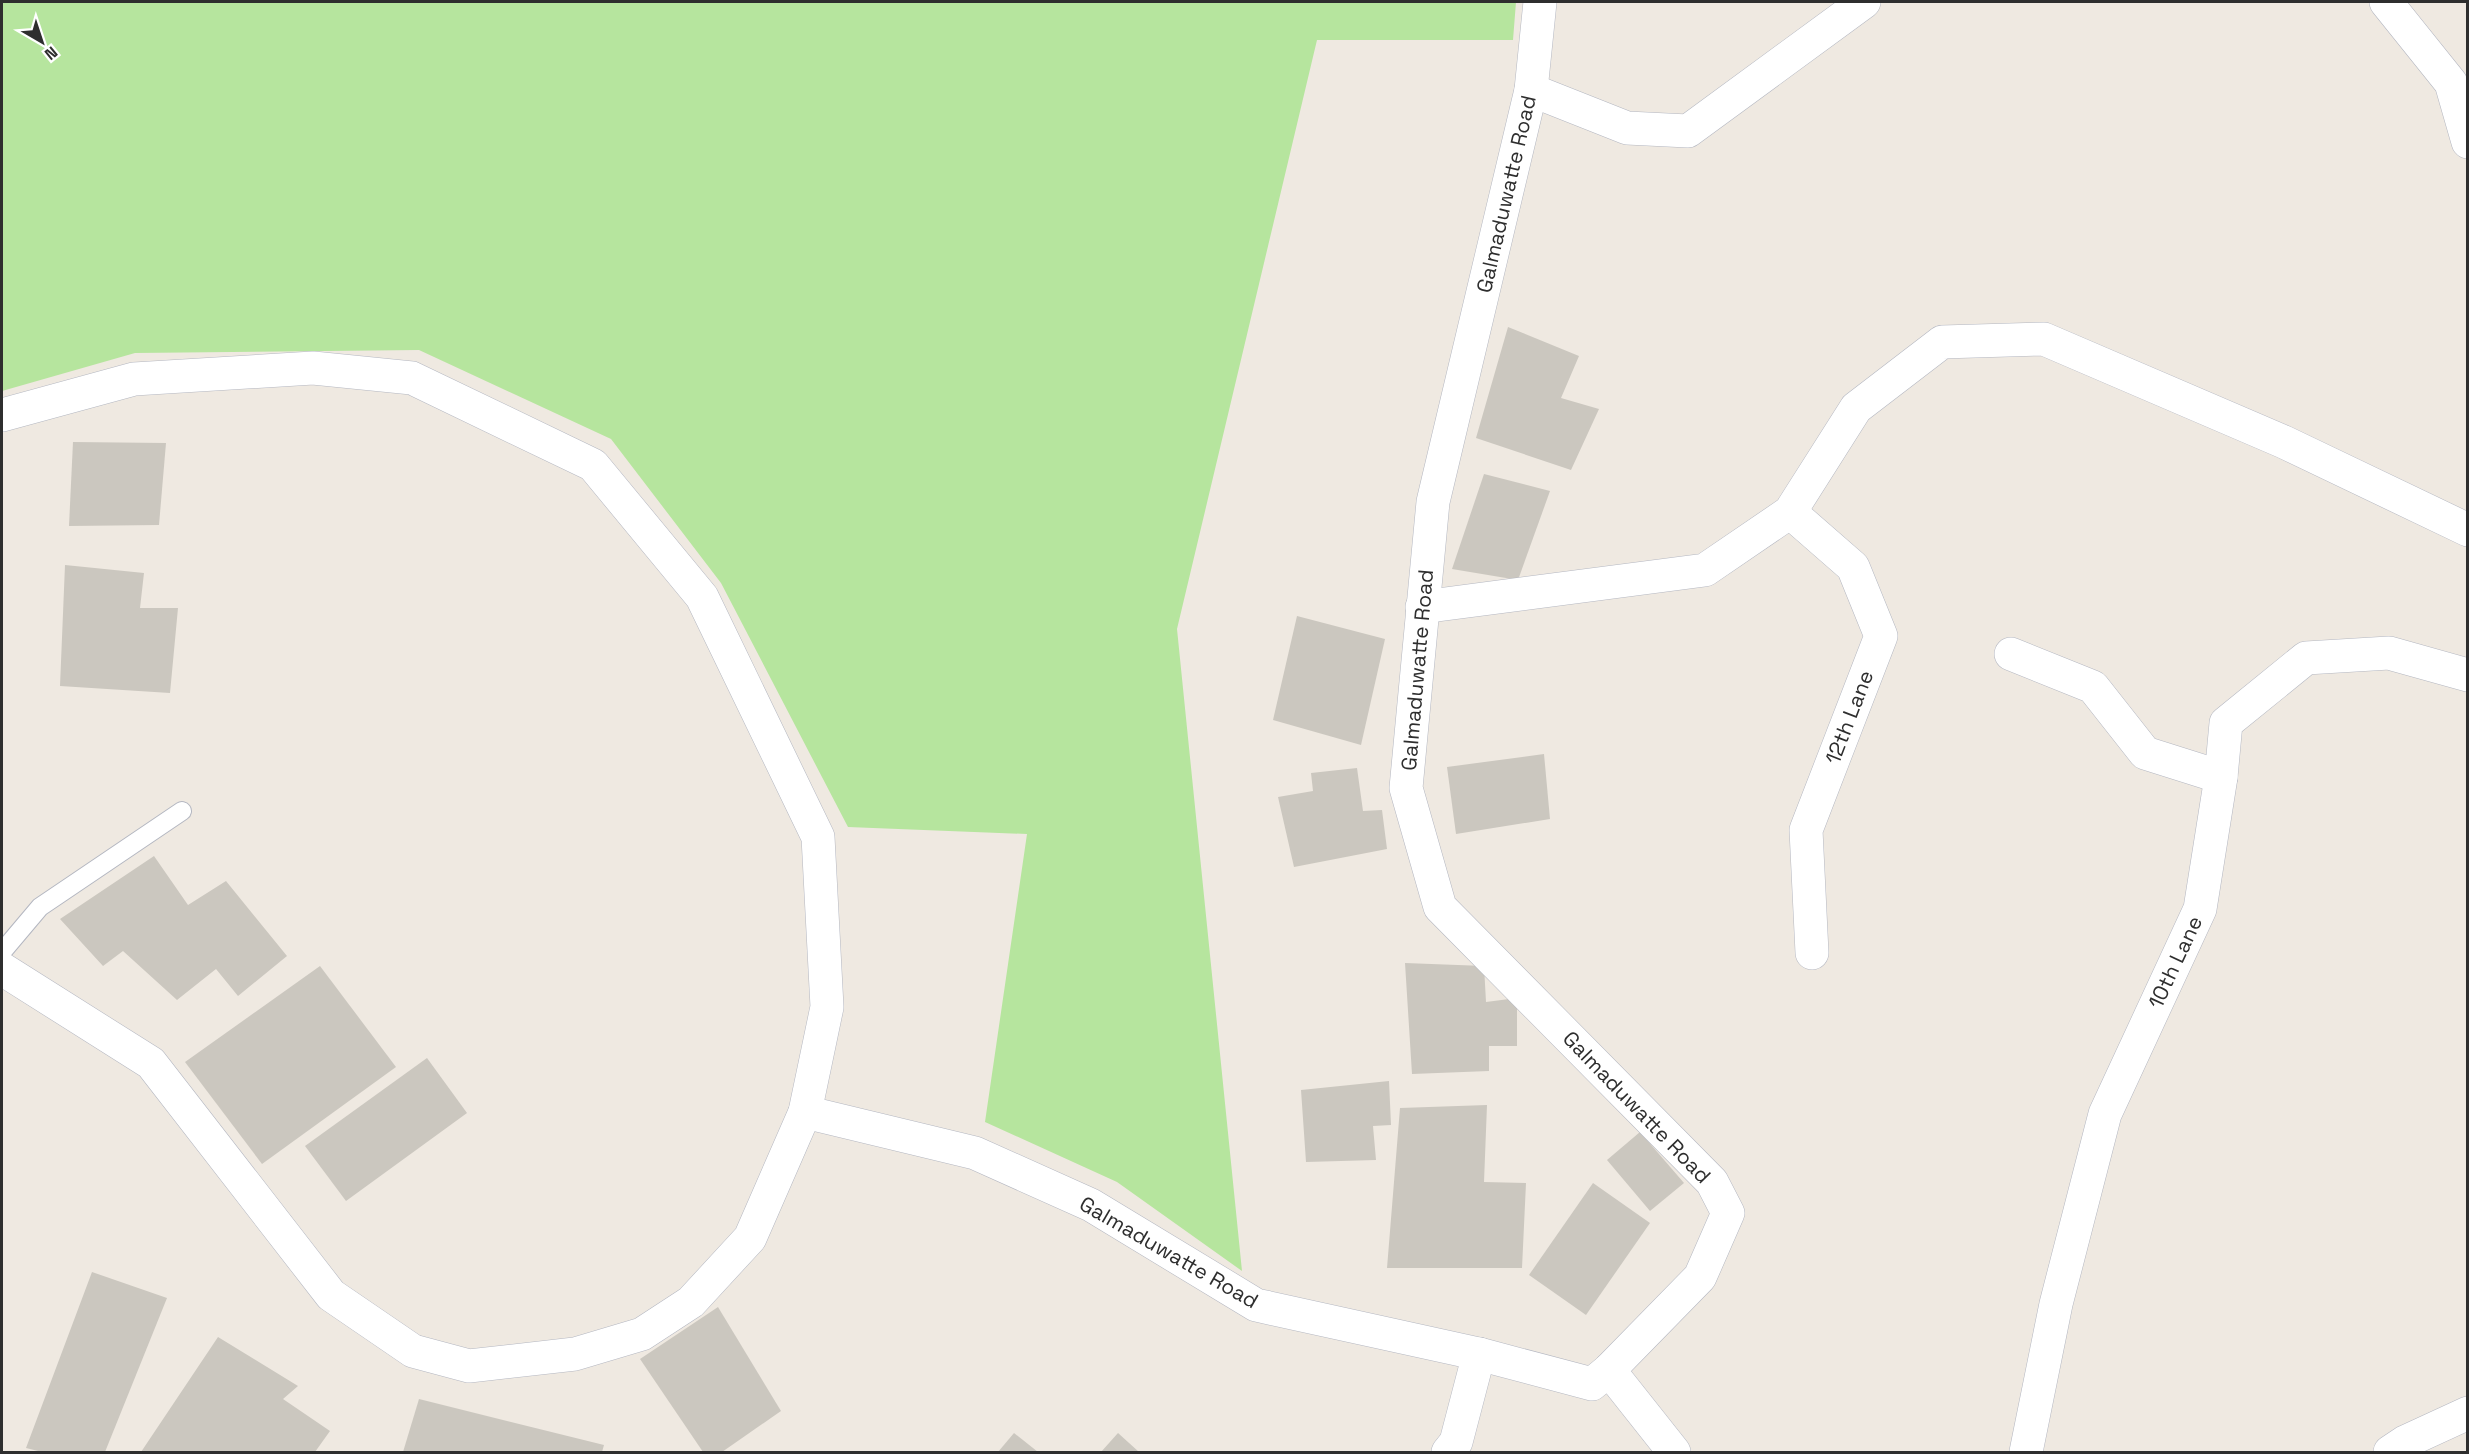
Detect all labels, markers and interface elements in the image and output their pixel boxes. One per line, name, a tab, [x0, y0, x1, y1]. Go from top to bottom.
north arrow	[12, 12, 72, 72]
text: N	[40, 42, 62, 65]
street label: Galmaduwatte Road	[1470, 93, 1542, 295]
street label: Galmaduwatte Road	[1395, 568, 1439, 772]
street label: 12th Lane	[1819, 666, 1879, 768]
street label: 10th Lane	[2142, 911, 2208, 1013]
street label: Galmaduwatte Road	[1557, 1025, 1717, 1189]
street label: Galmaduwatte Road	[1075, 1190, 1263, 1314]

